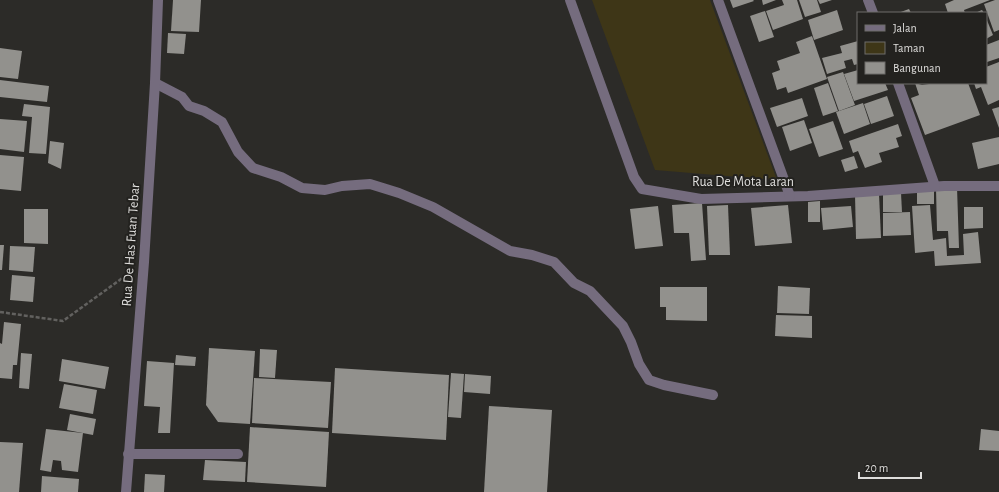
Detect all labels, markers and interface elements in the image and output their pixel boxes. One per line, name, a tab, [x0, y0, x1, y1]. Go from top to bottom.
legend	[857, 12, 987, 84]
text: Jalan	[893, 22, 917, 34]
text: Taman	[893, 42, 925, 54]
text: Bangunan	[893, 62, 941, 74]
street label: Rua De Mota Laran	[692, 175, 794, 189]
street label: Rua De Has Fuan Tebar	[120, 183, 142, 307]
scale bar	[859, 454, 921, 480]
text: 20 m	[865, 462, 888, 474]

